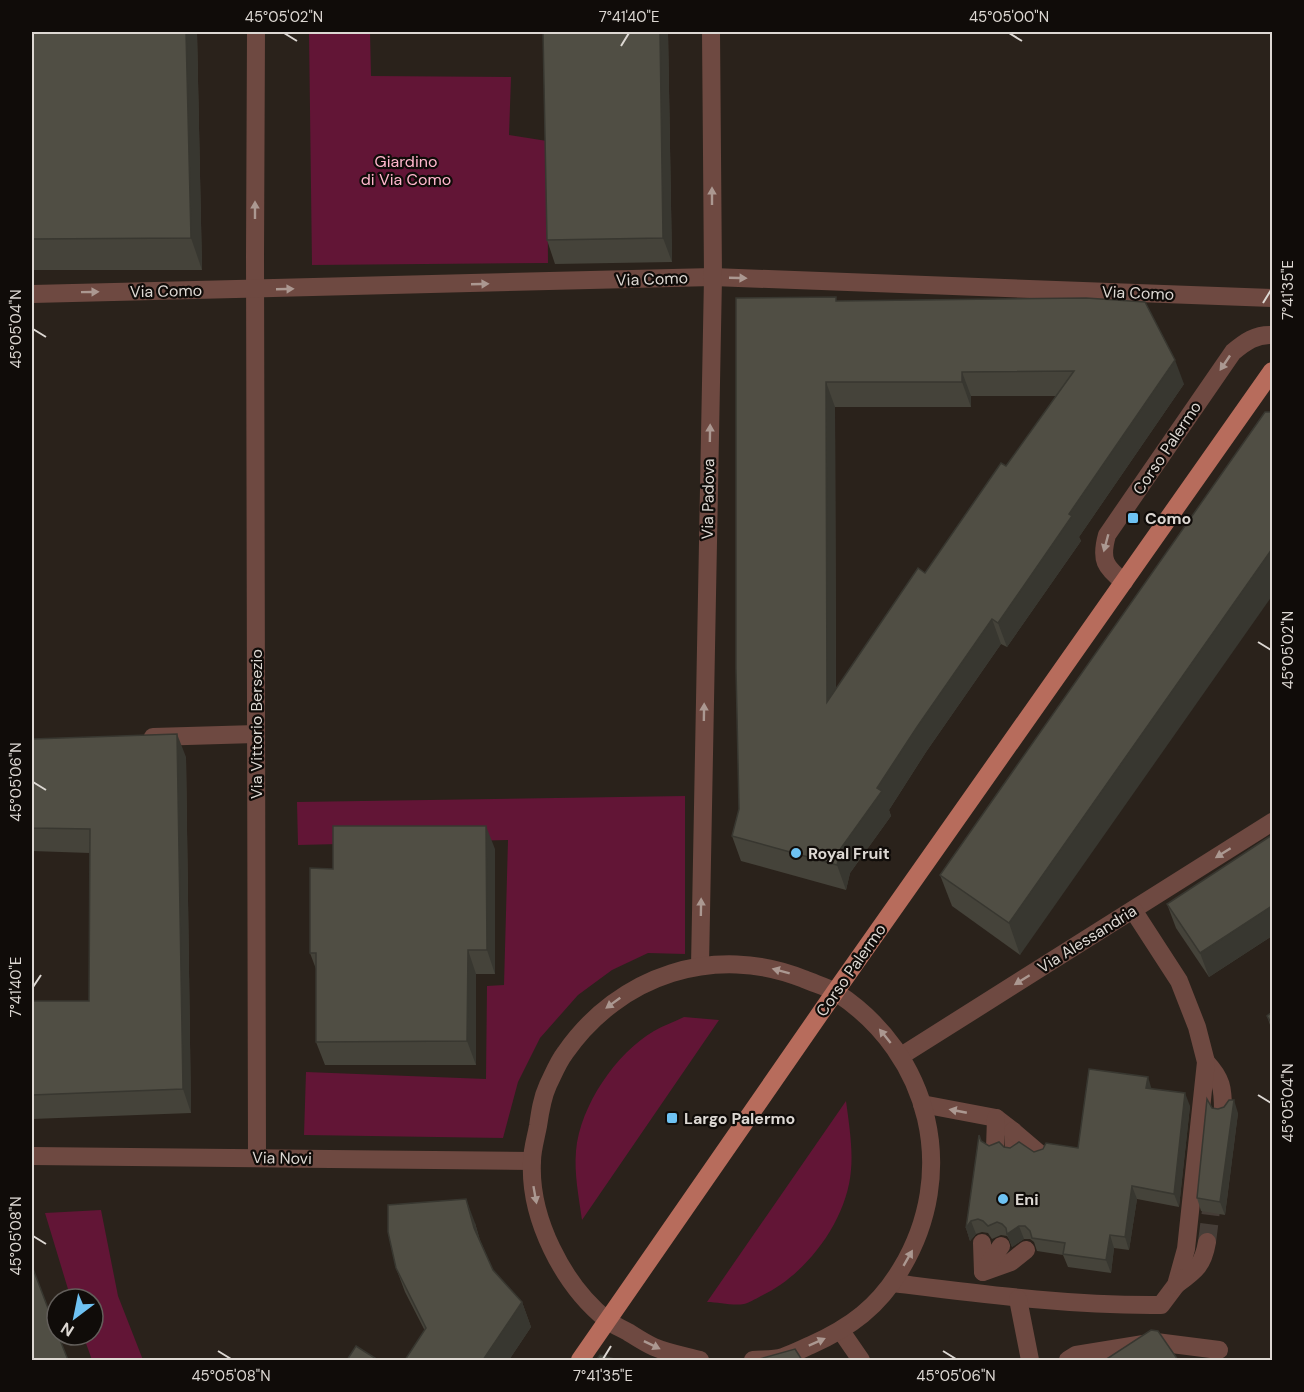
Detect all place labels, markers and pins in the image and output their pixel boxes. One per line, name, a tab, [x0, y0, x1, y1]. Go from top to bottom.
place label: Como	[1145, 508, 1191, 529]
marker: Como	[1126, 511, 1140, 525]
place label: Royal Fruit	[808, 843, 890, 864]
marker: Royal Fruit	[789, 846, 803, 860]
place label: Largo Palermo	[684, 1108, 795, 1129]
marker: Largo Palermo	[665, 1111, 679, 1125]
place label: Eni	[1015, 1189, 1039, 1210]
marker: Eni	[996, 1192, 1010, 1206]

